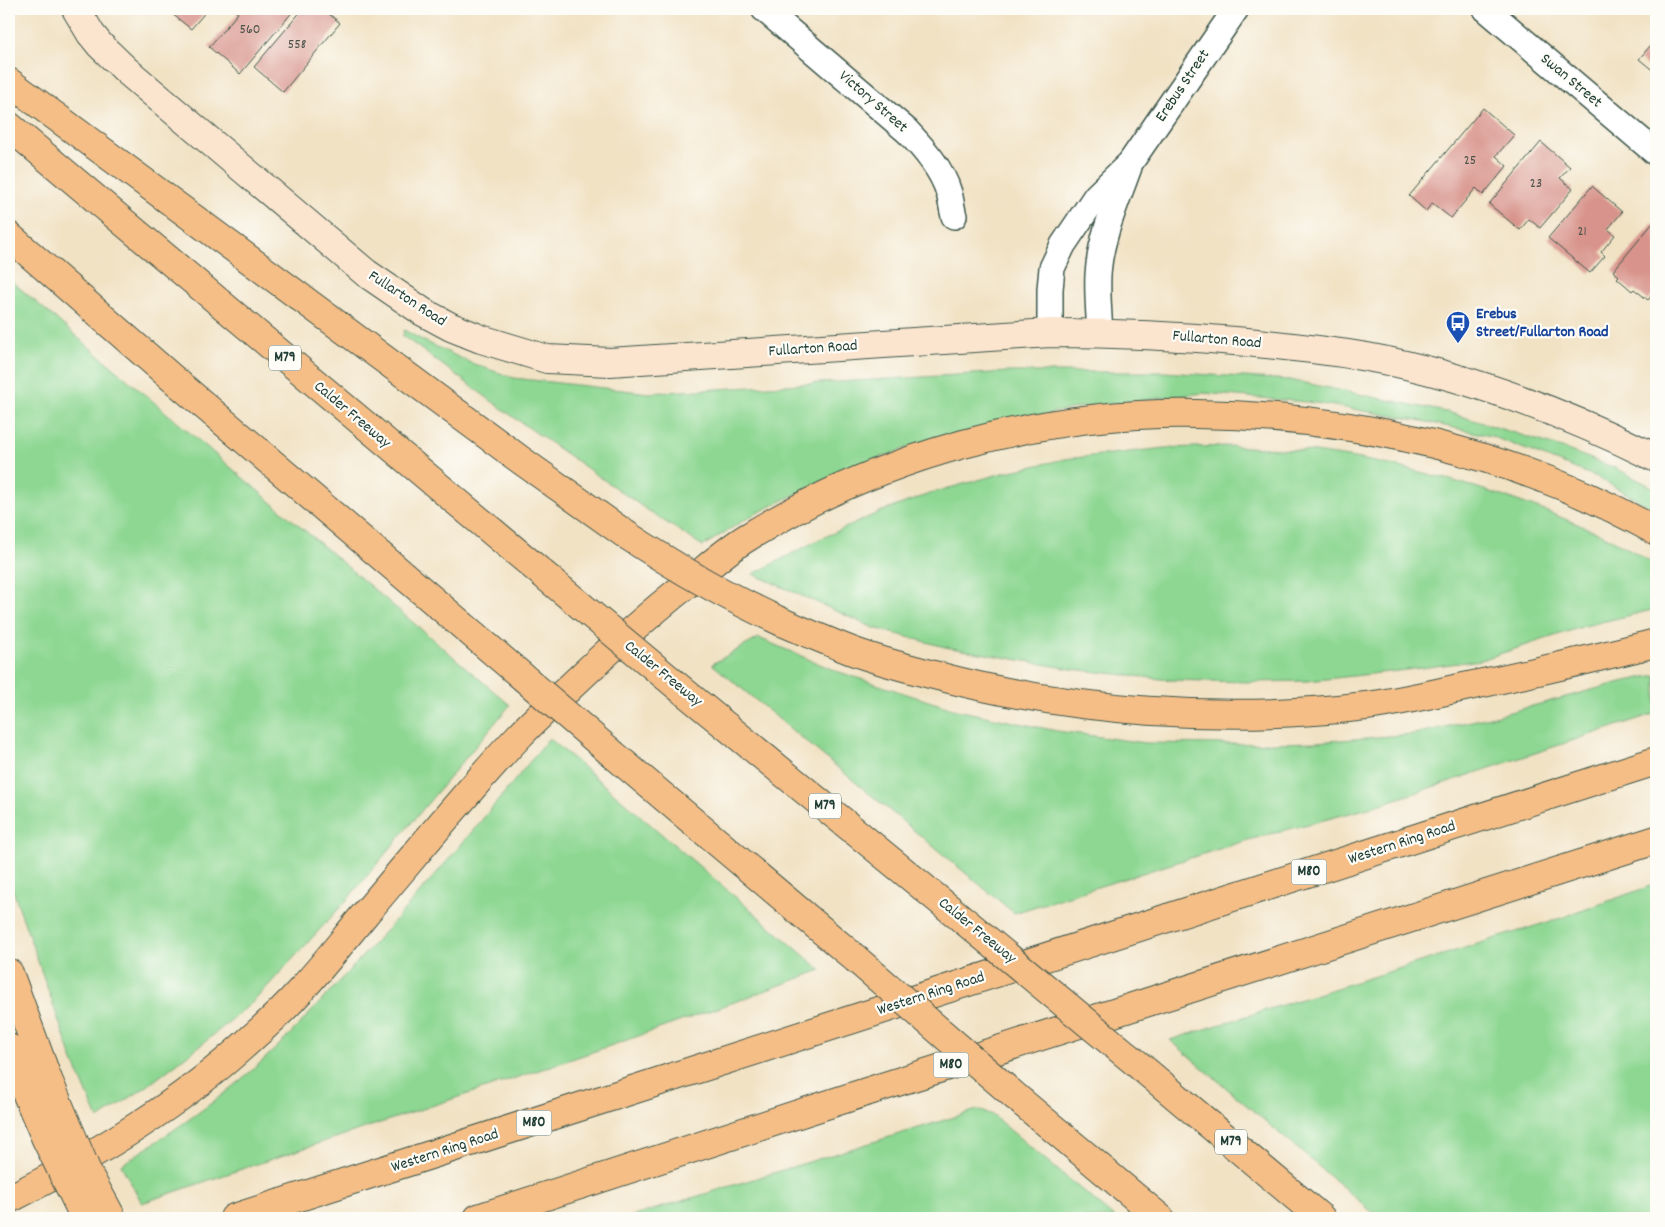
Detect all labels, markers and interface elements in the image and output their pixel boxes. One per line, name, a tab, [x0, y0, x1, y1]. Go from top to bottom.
house number: 560	[240, 20, 260, 40]
house number: 558	[288, 35, 307, 55]
street label: Erebus Street	[1150, 45, 1216, 127]
street label: Swan Street	[1535, 48, 1607, 114]
street label: Victory Street	[833, 65, 913, 139]
house number: 25	[1464, 151, 1476, 171]
house number: 23	[1530, 174, 1542, 194]
house number: 21	[1577, 222, 1587, 242]
street label: Fullarton Road	[363, 265, 451, 333]
place label: Erebus Street/Fullarton Road	[1476, 303, 1609, 344]
bus stop icon: Erebus Street/Fullarton Road	[1445, 310, 1471, 344]
street label: Fullarton Road	[1172, 325, 1262, 355]
street label: Fullarton Road	[768, 334, 858, 364]
road number: M79	[269, 346, 301, 370]
street label: Calder Freeway	[308, 376, 396, 455]
street label: Calder Freeway	[619, 635, 707, 713]
road number: M79	[809, 794, 841, 818]
street label: Western Ring Road	[1345, 815, 1459, 871]
road number: M80	[1292, 860, 1326, 884]
street label: Calder Freeway	[933, 892, 1021, 970]
street label: Western Ring Road	[874, 966, 988, 1022]
road number: M80	[934, 1052, 968, 1078]
road number: M80	[516, 1110, 552, 1136]
street label: Western Ring Road	[388, 1123, 502, 1179]
road number: M79	[1215, 1130, 1247, 1154]

